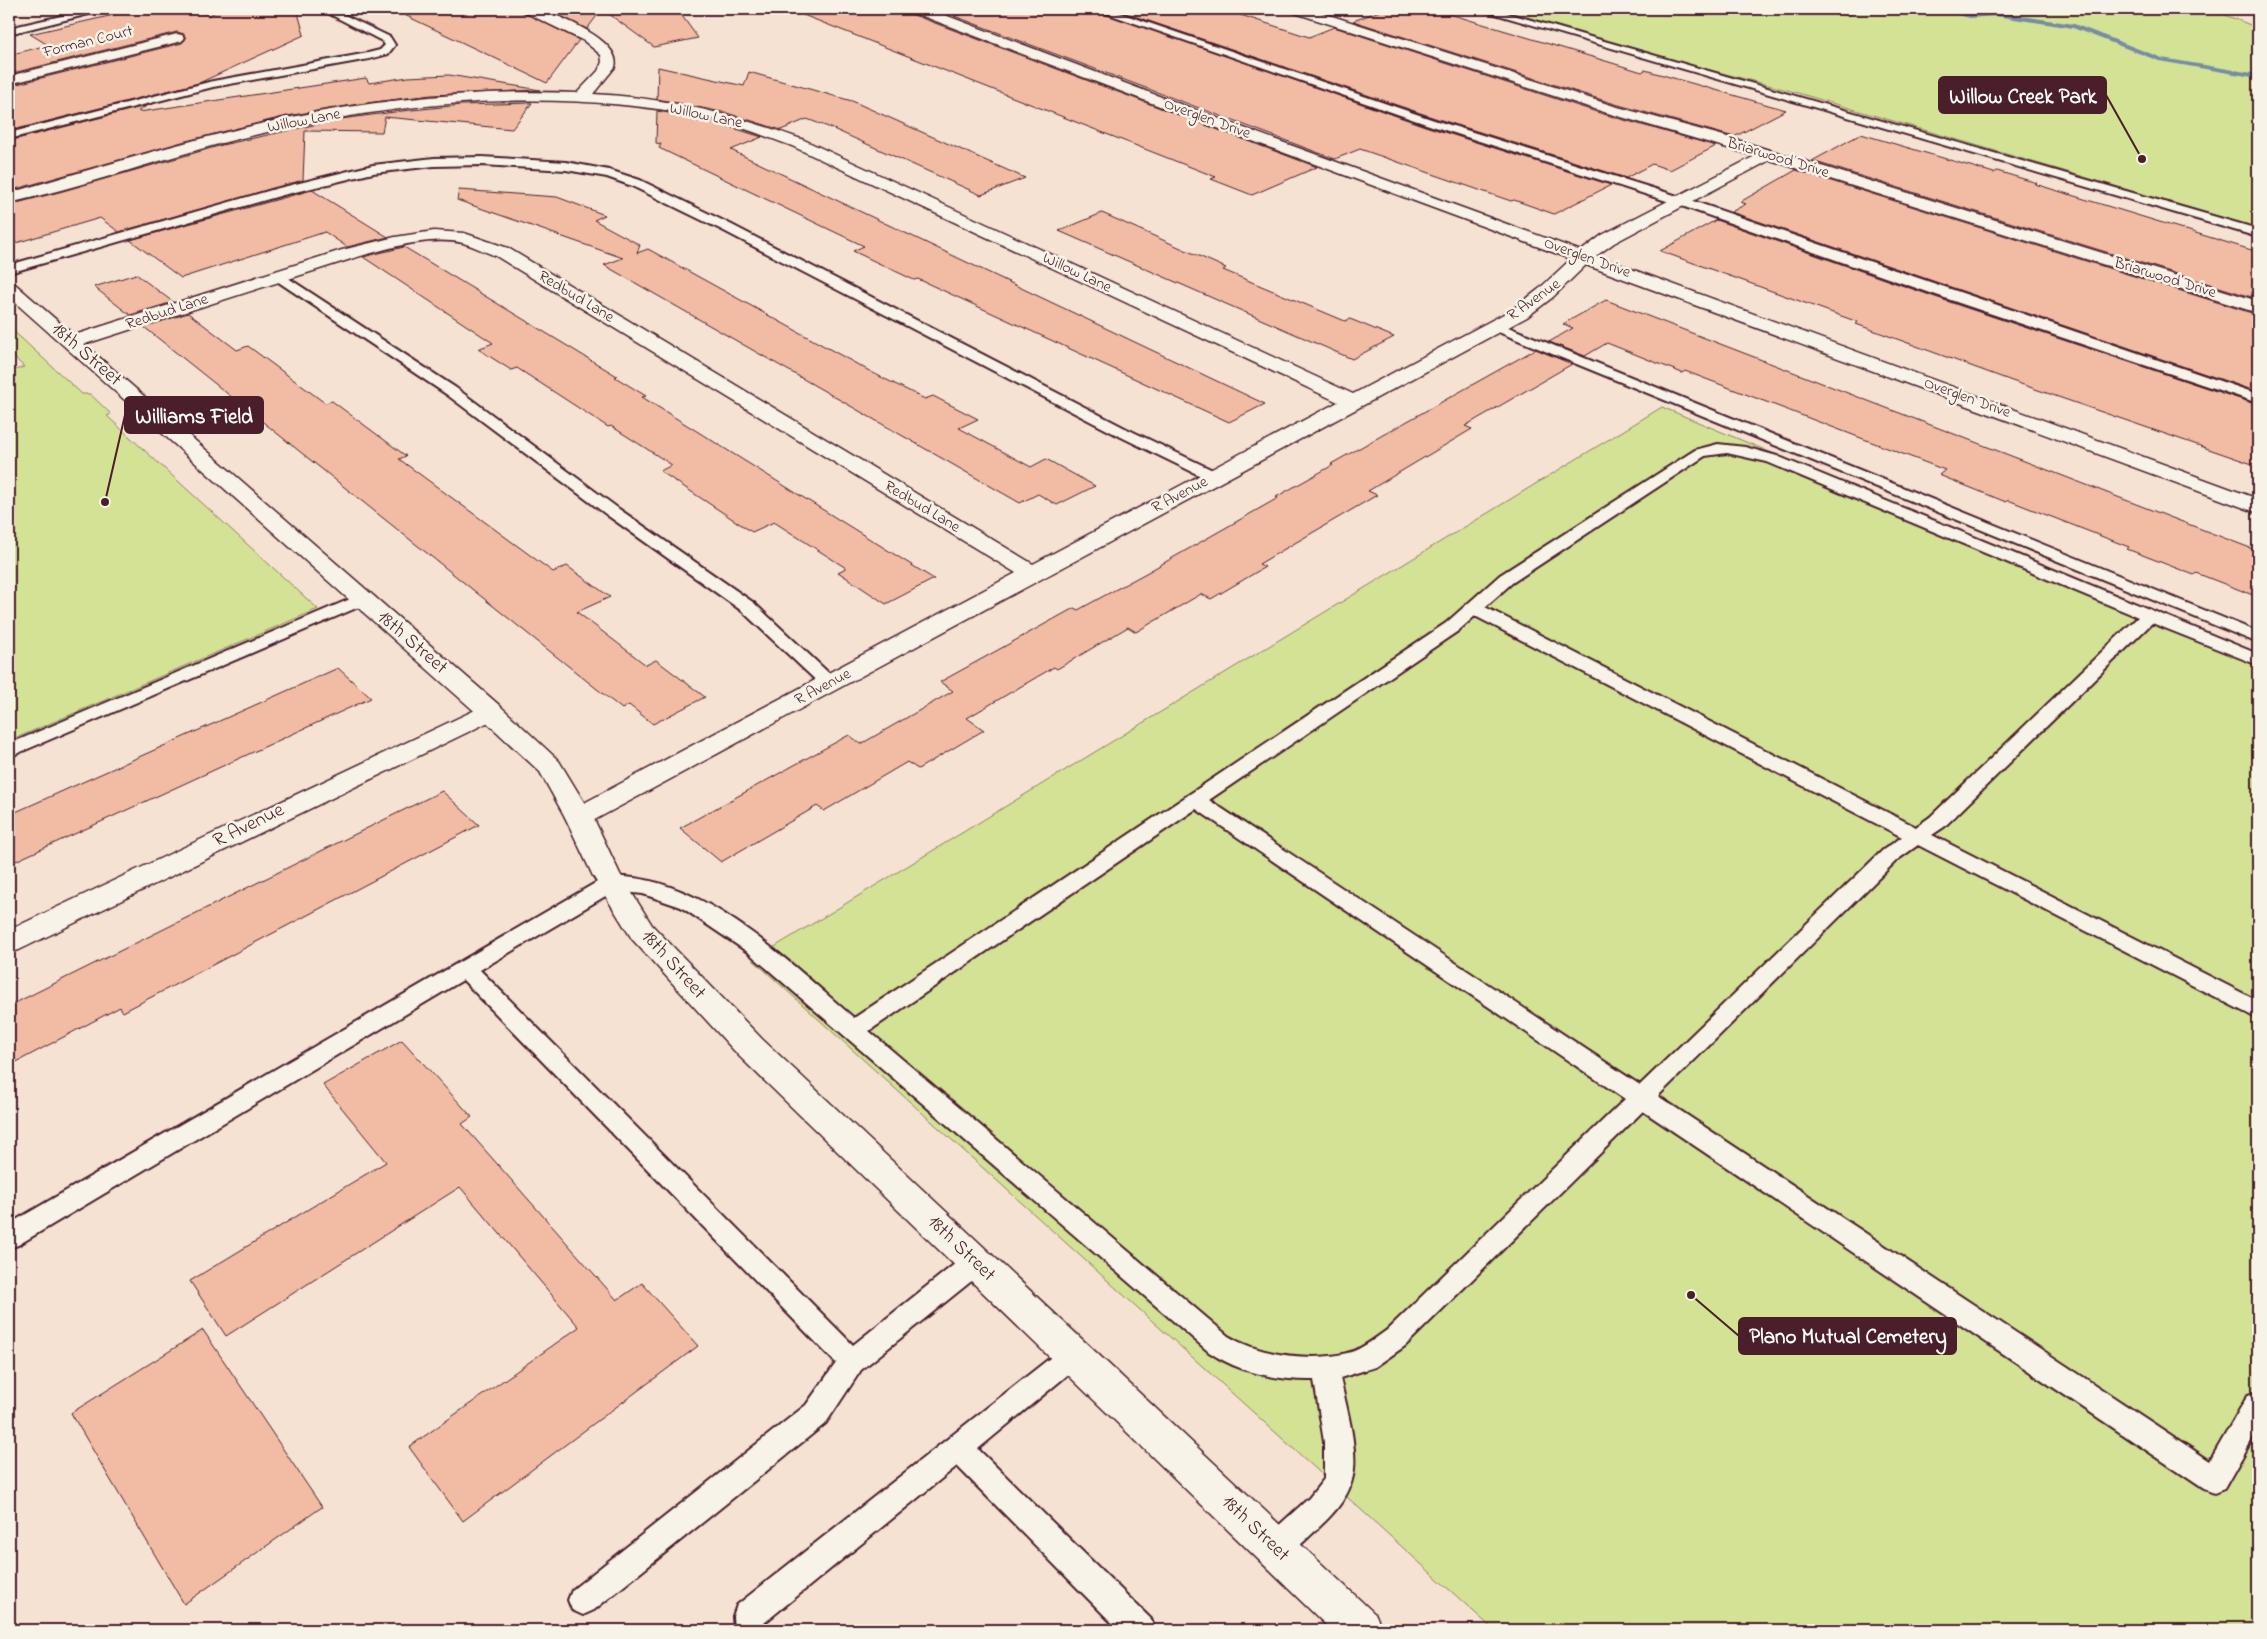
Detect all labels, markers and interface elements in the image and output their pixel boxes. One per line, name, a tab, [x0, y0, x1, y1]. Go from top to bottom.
street label: Forman Court	[40, 19, 136, 65]
callout: Willow Creek Park	[1939, 77, 2106, 113]
text: Willow Creek Park	[1949, 83, 2097, 113]
street label: Overglen Drive	[1160, 92, 1255, 146]
street label: Willow Lane	[667, 97, 745, 136]
street label: Willow Lane	[265, 102, 343, 140]
street label: Briarwood Drive	[1723, 131, 1833, 185]
street label: Overglen Drive	[1540, 231, 1635, 285]
street label: Willow Lane	[1038, 247, 1116, 300]
street label: Briarwood Drive	[2110, 251, 2220, 305]
street label: Redbud Lane	[533, 265, 619, 330]
street label: R Avenue	[1502, 272, 1566, 327]
street label: Redbud Lane	[123, 287, 212, 337]
street label: 18th Street	[44, 316, 128, 394]
street label: Overglen Drive	[1920, 371, 2015, 425]
callout: Williams Field	[125, 397, 263, 433]
text: Williams Field	[135, 403, 253, 433]
street label: R Avenue	[1148, 470, 1213, 520]
street label: Redbud Lane	[879, 475, 965, 540]
street label: 18th Street	[370, 604, 454, 682]
street label: R Avenue	[791, 662, 856, 712]
street label: R Avenue	[209, 796, 289, 856]
street label: 18th Street	[634, 924, 713, 1007]
street label: 18th Street	[920, 1209, 1002, 1289]
callout: Plano Mutual Cemetery	[1739, 1318, 1956, 1354]
text: Plano Mutual Cemetery	[1749, 1323, 1947, 1355]
street label: 18th Street	[1214, 1489, 1296, 1569]

